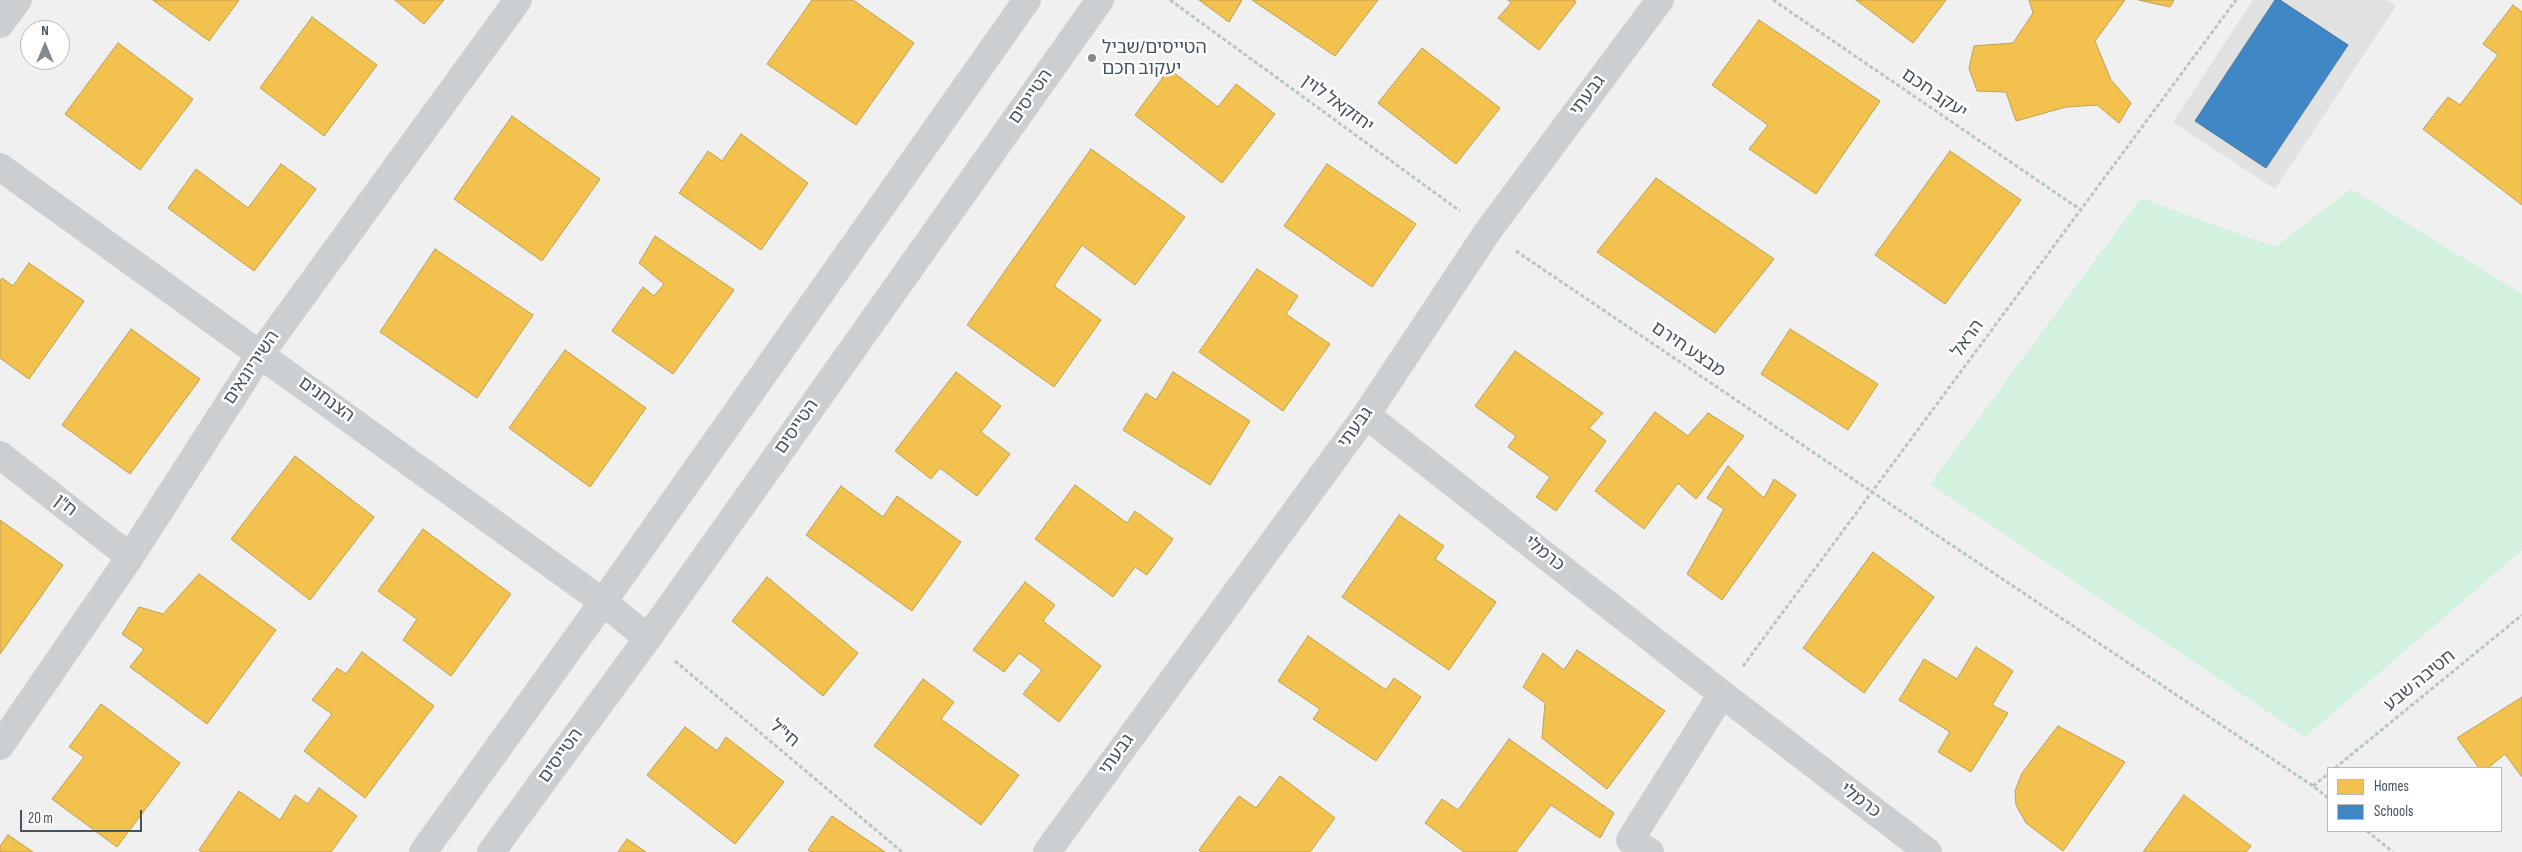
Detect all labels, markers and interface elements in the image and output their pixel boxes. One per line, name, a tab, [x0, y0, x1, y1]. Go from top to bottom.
north arrow	[20, 20, 70, 70]
text: N	[41, 22, 49, 39]
place label: הטייסים/שביל יעקוב חכם	[1102, 37, 1207, 80]
marker: הטייסים/שביל יעקוב חכם	[1086, 52, 1098, 64]
street label: יעקב חכם	[1897, 64, 1971, 124]
street label: הטייסים	[1004, 65, 1058, 129]
street label: יחזקאל לוין	[1297, 71, 1377, 137]
street label: גבעתי	[1566, 71, 1610, 121]
street label: הראל	[1947, 316, 1989, 362]
street label: מבצע חירם	[1647, 317, 1729, 383]
street label: השיריונאים	[219, 327, 285, 409]
street label: הצנחנים	[294, 373, 358, 427]
street label: הטייסים	[770, 395, 824, 459]
street label: גבעתי	[1334, 403, 1378, 453]
street label: ח"ן	[49, 490, 81, 522]
street label: כרמלי	[1520, 532, 1568, 576]
street label: חטיבה שבע	[2380, 646, 2460, 716]
street label: חי"ל	[765, 715, 803, 753]
street label: הטייסים	[534, 725, 588, 787]
street label: גבעתי	[1095, 730, 1139, 780]
legend	[2327, 767, 2502, 832]
text: Homes	[2374, 777, 2409, 796]
street label: כרמלי	[1835, 779, 1885, 823]
scale bar	[22, 800, 145, 832]
text: Schools	[2374, 802, 2413, 821]
text: 20 m	[28, 809, 53, 828]

